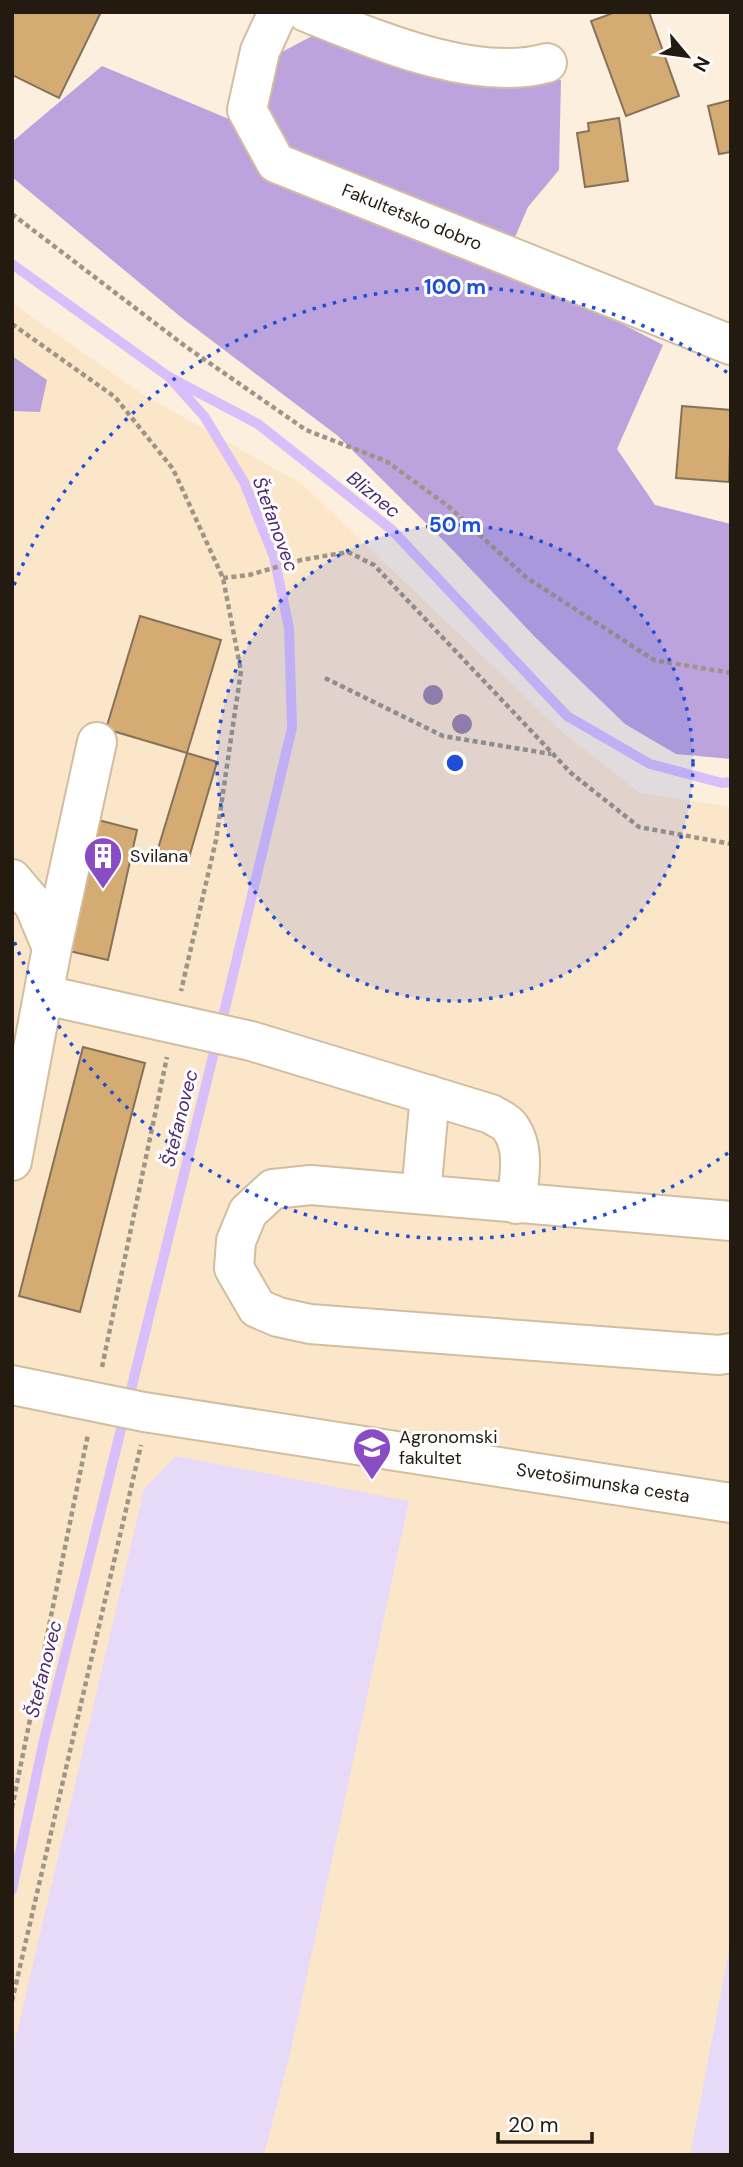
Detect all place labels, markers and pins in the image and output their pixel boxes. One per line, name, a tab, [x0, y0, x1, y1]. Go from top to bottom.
centre of rings	[443, 751, 467, 775]
building icon: Svilana	[82, 835, 124, 890]
place label: Svilana	[130, 844, 188, 868]
place label: Agronomski fakultet	[399, 1425, 497, 1470]
school or university icon: Agronomski fakultet	[351, 1426, 393, 1481]

